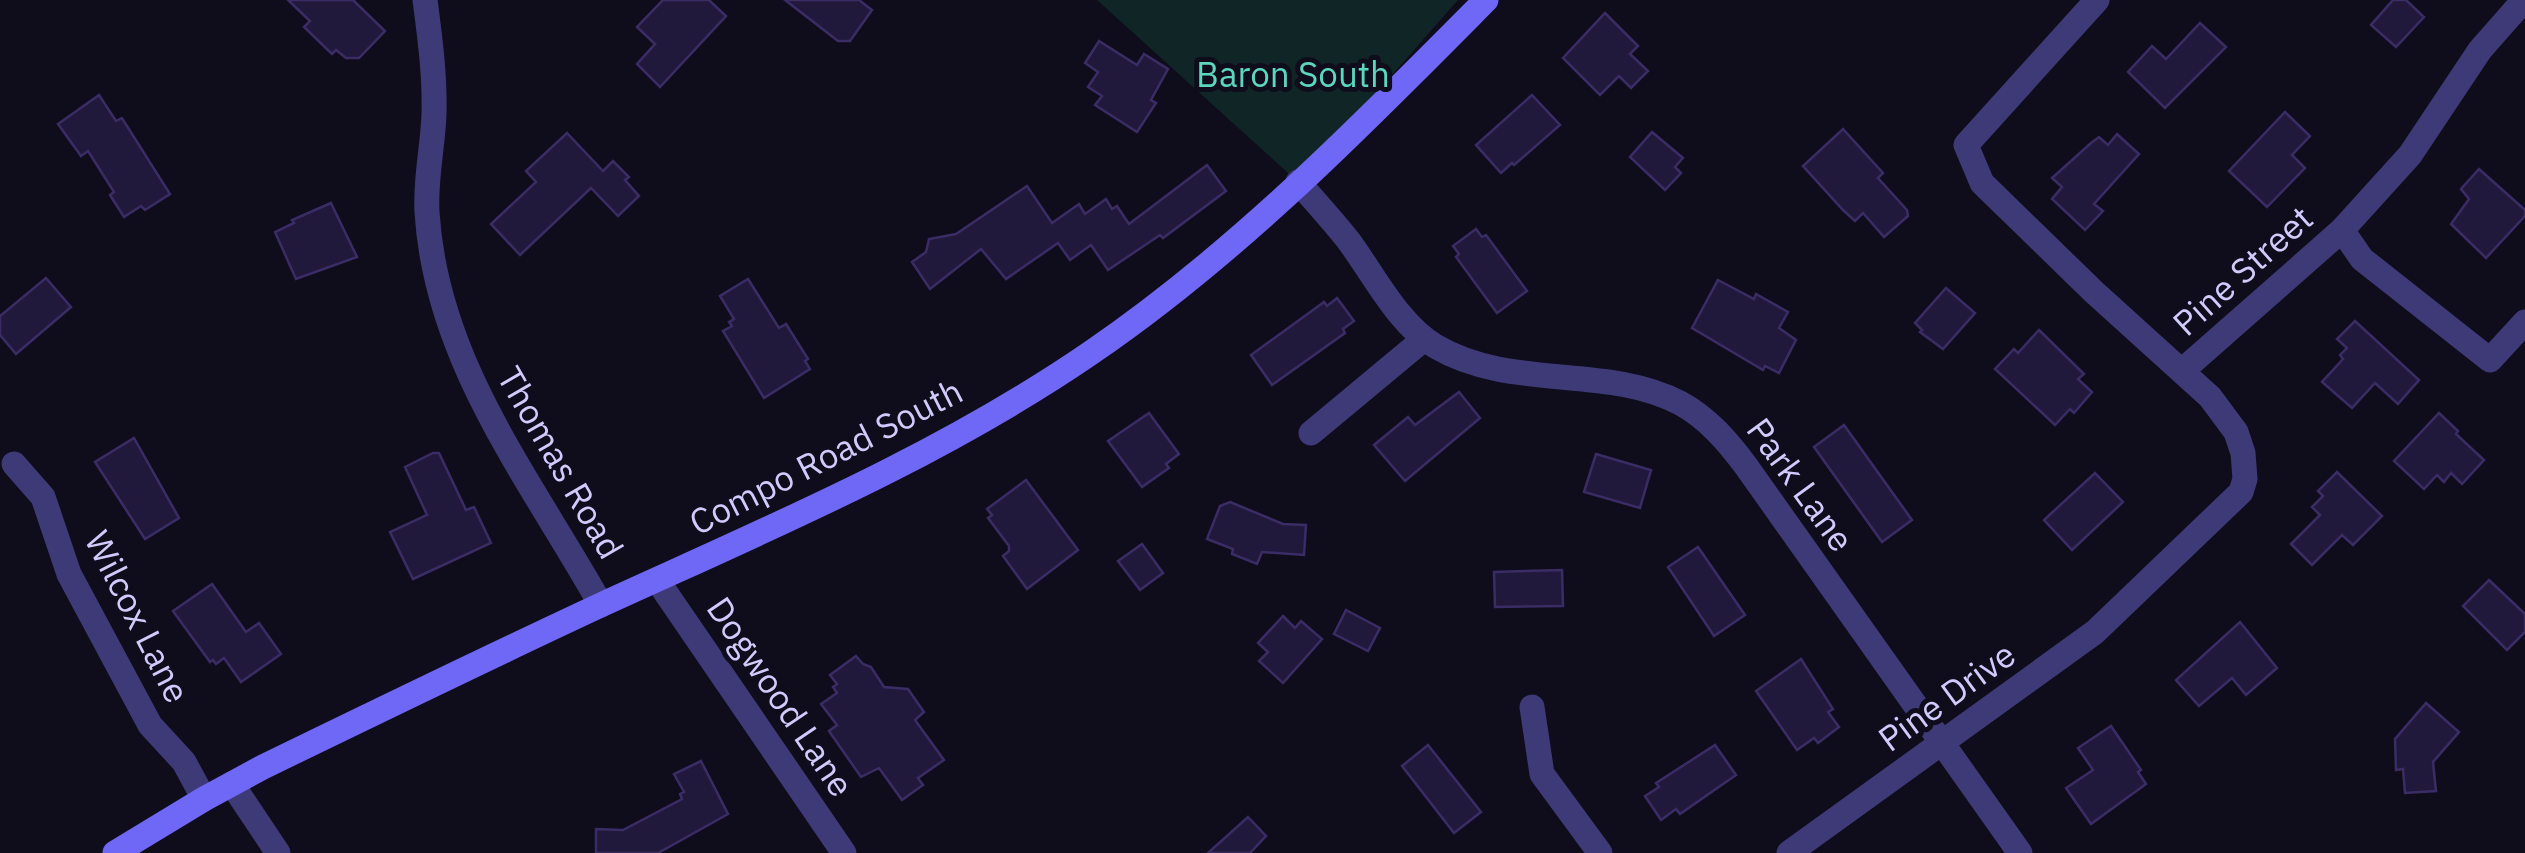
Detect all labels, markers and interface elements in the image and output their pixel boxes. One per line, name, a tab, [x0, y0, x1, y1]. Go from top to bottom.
park label: Baron South	[1196, 51, 1390, 97]
street label: Pine Street	[2163, 195, 2322, 345]
street label: Thomas Road	[487, 358, 634, 567]
street label: Compo Road South	[681, 367, 970, 545]
street label: Park Lane	[1737, 408, 1865, 560]
street label: Wilcox Lane	[75, 523, 201, 710]
street label: Dogwood Lane	[697, 588, 865, 805]
street label: Pine Drive	[1869, 631, 2024, 761]

